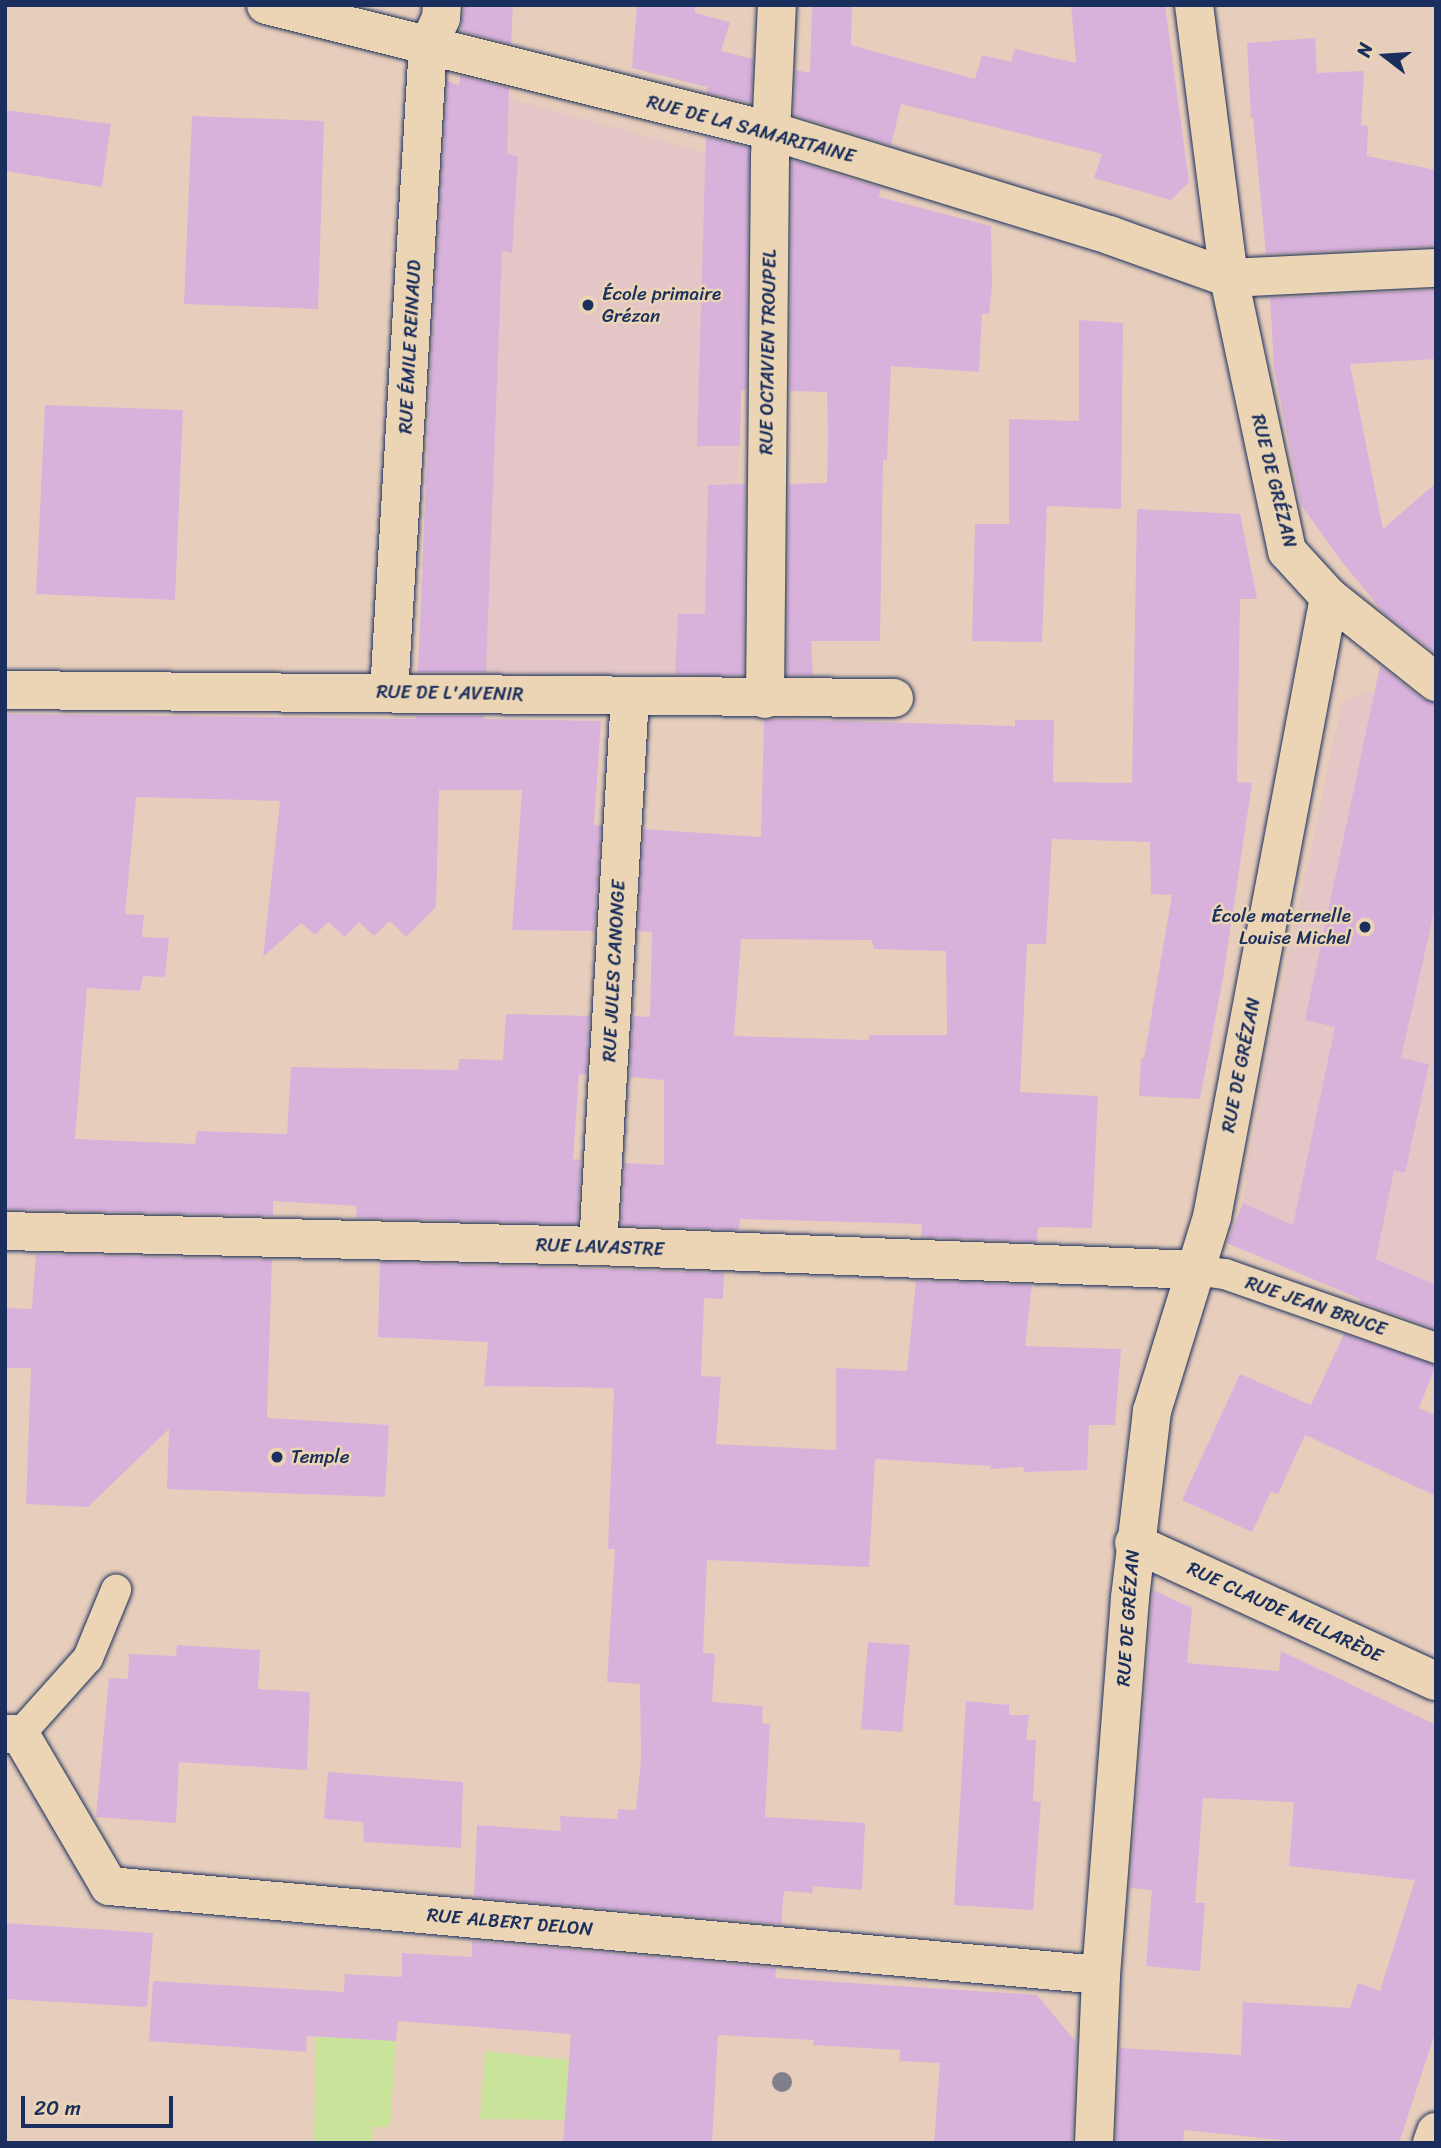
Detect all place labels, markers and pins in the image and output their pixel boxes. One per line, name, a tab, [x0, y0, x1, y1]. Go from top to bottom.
place label: École primaire Grézan	[602, 283, 722, 327]
marker: École primaire Grézan	[580, 297, 596, 313]
place label: École maternelle Louise Michel	[1211, 905, 1351, 949]
marker: École maternelle Louise Michel	[1357, 919, 1373, 935]
place label: Temple	[291, 1446, 349, 1468]
marker: Temple	[269, 1449, 285, 1465]

